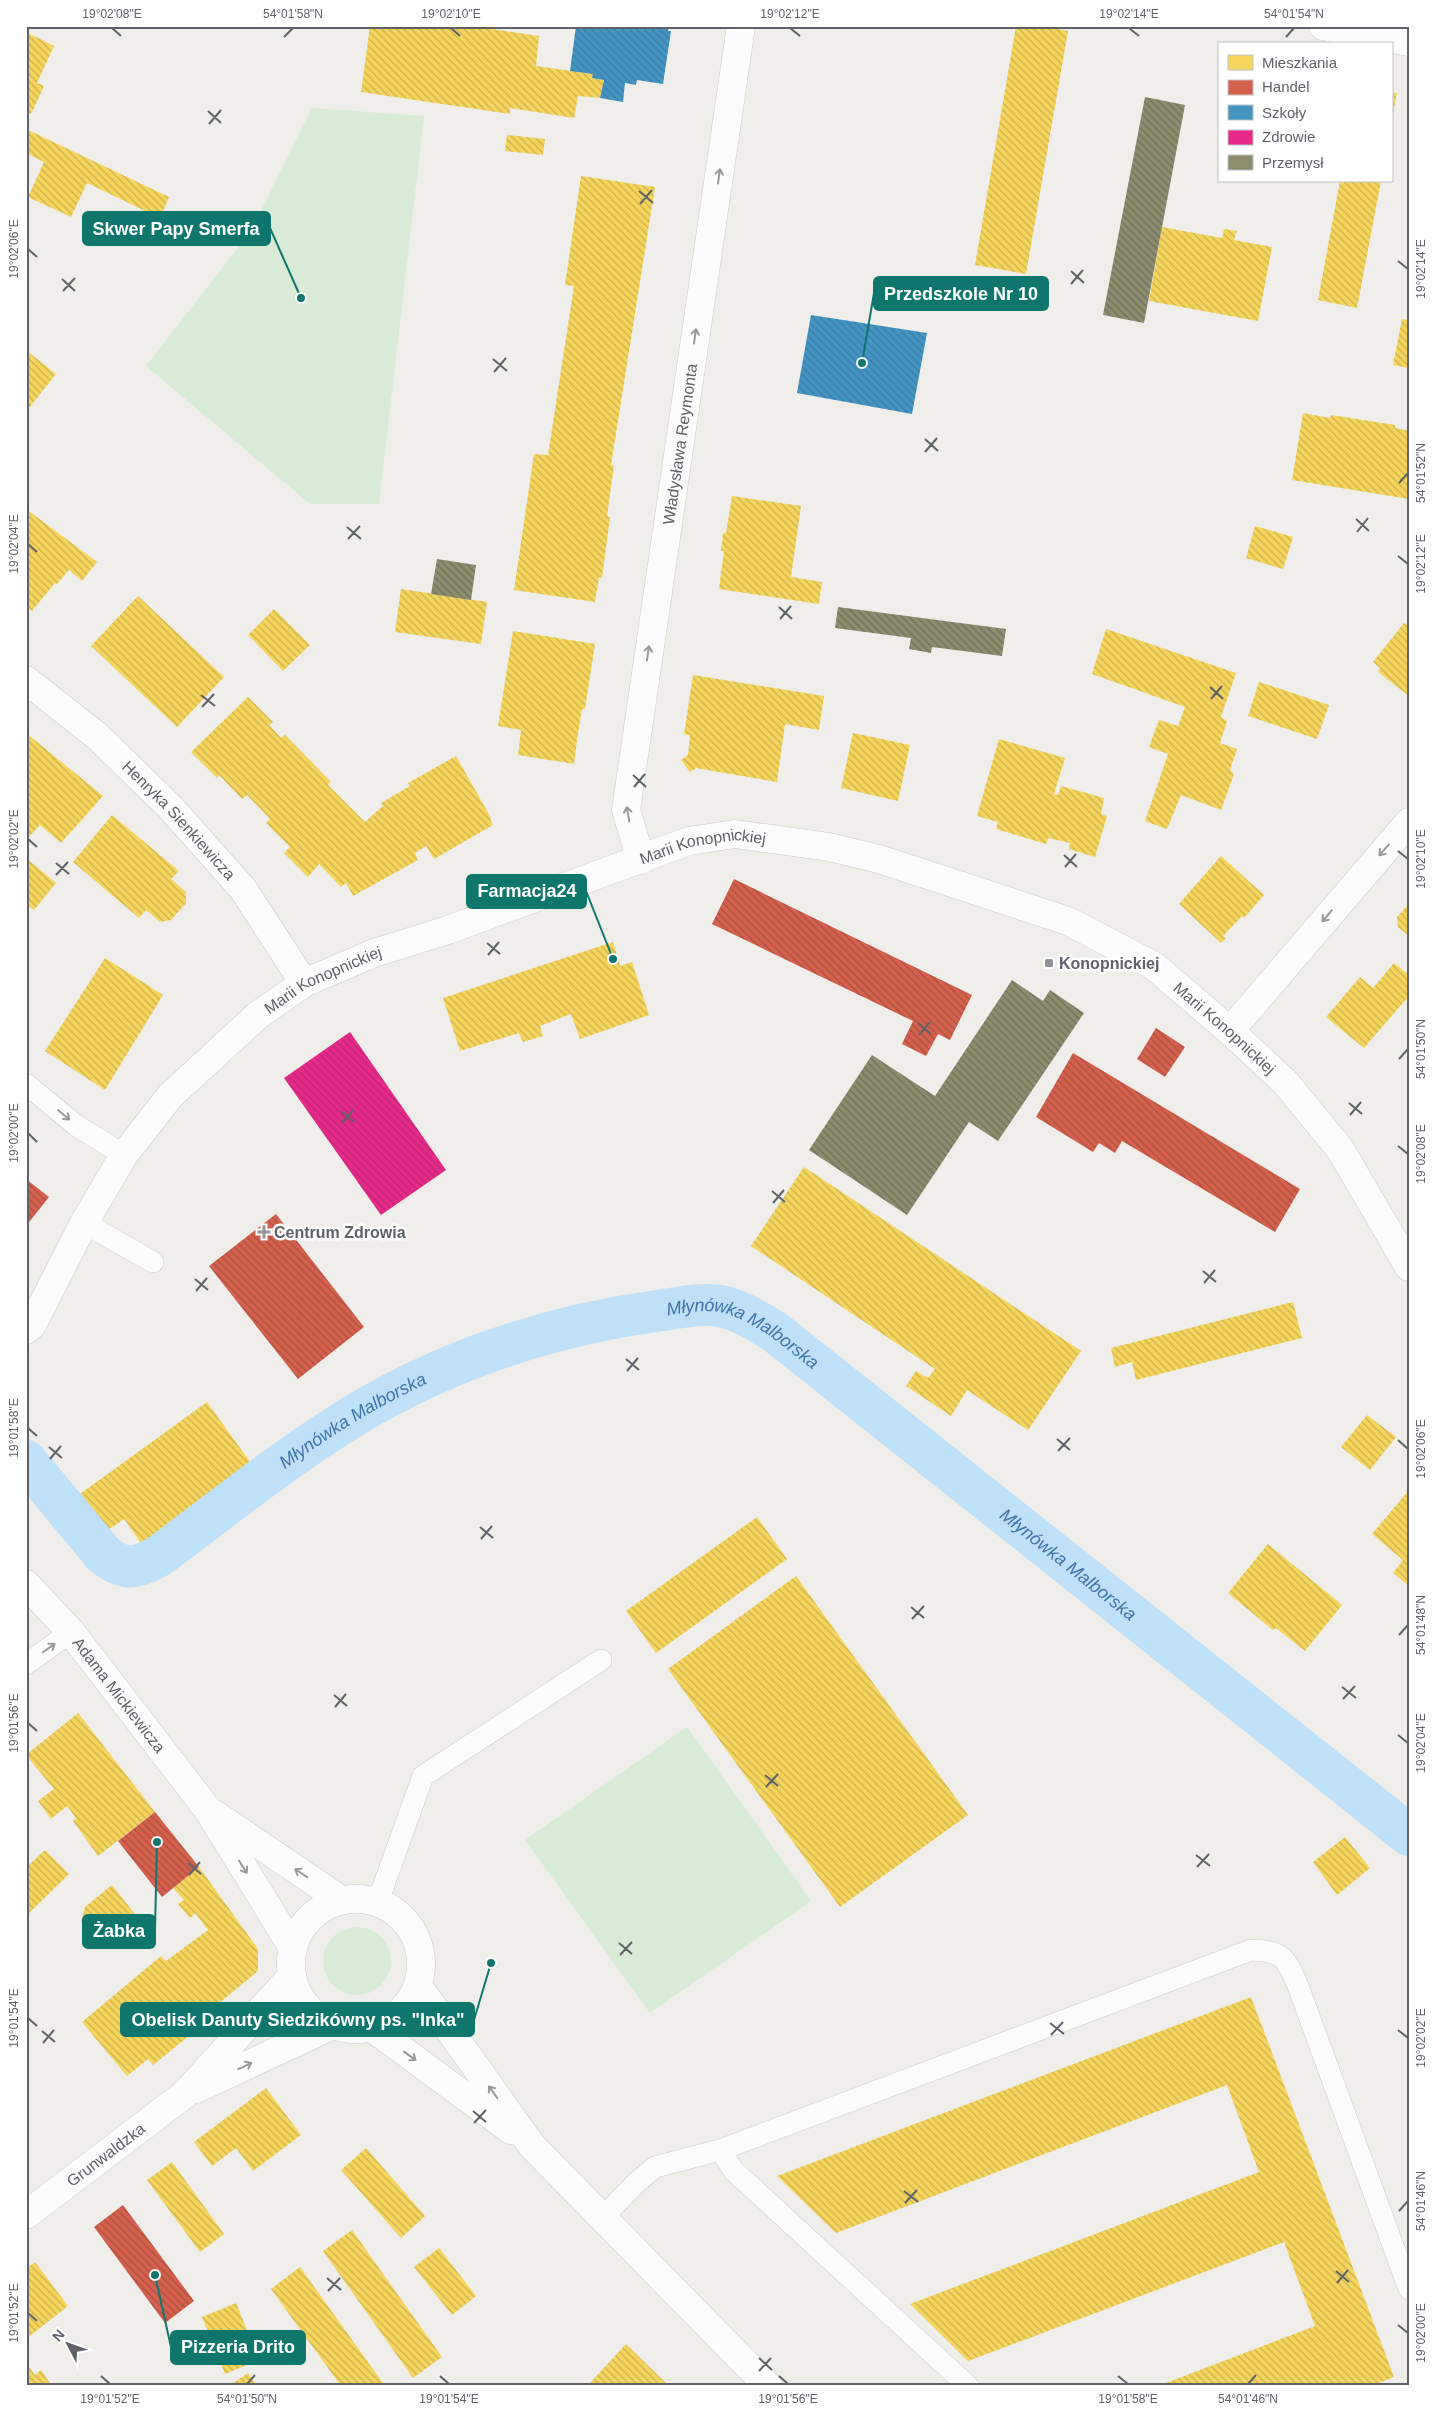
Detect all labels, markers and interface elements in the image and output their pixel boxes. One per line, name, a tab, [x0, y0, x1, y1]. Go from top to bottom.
text: 19°02'08"E	[82, 7, 142, 21]
text: 54°01'58"N	[263, 7, 323, 21]
text: 19°02'10"E	[421, 7, 481, 21]
text: 19°02'12"E	[760, 7, 820, 21]
text: 19°02'14"E	[1099, 7, 1159, 21]
text: 54°01'54"N	[1264, 7, 1324, 21]
legend	[1218, 42, 1392, 182]
text: Mieszkania	[1262, 54, 1338, 71]
text: Handel	[1262, 78, 1310, 95]
text: Szkoły	[1262, 104, 1307, 121]
text: Zdrowie	[1262, 128, 1315, 145]
text: Przemysł	[1262, 154, 1324, 171]
one-way arrow	[714, 168, 724, 184]
callout: Skwer Papy Smerfa	[83, 212, 270, 245]
text: 19°02'06"E	[7, 219, 21, 279]
text: Skwer Papy Smerfa	[92, 219, 261, 239]
text: 19°02'14"E	[1414, 239, 1428, 299]
callout: Przedszkole Nr 10	[874, 277, 1048, 310]
text: Przedszkole Nr 10	[884, 284, 1038, 304]
one-way arrow	[690, 329, 700, 345]
street label: Władysława Reymonta	[659, 362, 700, 526]
text: 54°01'52"N	[1414, 443, 1428, 503]
text: 19°02'04"E	[7, 514, 21, 574]
text: 19°02'12"E	[1414, 534, 1428, 594]
one-way arrow	[643, 645, 653, 661]
street label: Henryka Sienkiewicza	[119, 757, 239, 883]
one-way arrow	[622, 806, 632, 822]
text: 19°02'02"E	[7, 809, 21, 869]
street label: Marii Konopnickiej	[637, 825, 767, 867]
text: 19°02'10"E	[1414, 829, 1428, 889]
one-way arrow	[1378, 844, 1390, 857]
callout: Farmacja24	[467, 875, 586, 908]
text: Farmacja24	[477, 881, 577, 901]
one-way arrow	[1321, 909, 1333, 922]
street label: Marii Konopnickiej	[261, 943, 383, 1017]
place label: Konopnickiej	[1059, 955, 1159, 972]
marker: Konopnickiej	[1043, 957, 1055, 969]
street label: Marii Konopnickiej	[1171, 978, 1279, 1077]
text: 54°01'50"N	[1414, 1019, 1428, 1079]
text: 19°02'00"E	[7, 1103, 21, 1163]
one-way arrow	[57, 1109, 70, 1121]
text: 19°02'08"E	[1414, 1124, 1428, 1184]
place label: Centrum Zdrowia	[274, 1224, 406, 1241]
marker: Centrum Zdrowia	[258, 1226, 270, 1238]
water label: Młynówka Malborska	[665, 1295, 823, 1373]
water label: Młynówka Malborska	[275, 1369, 429, 1472]
text: 19°01'58"E	[7, 1398, 21, 1458]
text: 19°02'06"E	[1414, 1419, 1428, 1479]
water label: Młynówka Malborska	[996, 1504, 1140, 1625]
text: 54°01'48"N	[1414, 1595, 1428, 1655]
street label: Adama Mickiewicza	[70, 1634, 169, 1756]
one-way arrow	[41, 1643, 55, 1653]
text: 19°01'56"E	[7, 1693, 21, 1753]
text: 19°02'04"E	[1414, 1713, 1428, 1773]
one-way arrow	[238, 1859, 248, 1873]
one-way arrow	[294, 1868, 308, 1878]
callout: Żabka	[83, 1915, 155, 1948]
text: Żabka	[93, 1921, 146, 1941]
text: 19°01'54"E	[7, 1988, 21, 2048]
callout: Obelisk Danuty Siedzikówny ps. "Inka"	[121, 2003, 474, 2036]
text: 19°02'02"E	[1414, 2008, 1428, 2068]
text: Obelisk Danuty Siedzikówny ps. "Inka"	[131, 2010, 465, 2030]
one-way arrow	[403, 2051, 417, 2061]
one-way arrow	[238, 2061, 253, 2071]
one-way arrow	[488, 2086, 499, 2099]
street label: Grunwaldzka	[63, 2119, 148, 2189]
text: 54°01'46"N	[1414, 2171, 1428, 2231]
text: 19°01'52"E	[7, 2283, 21, 2343]
text: 19°02'00"E	[1414, 2303, 1428, 2363]
north arrow	[42, 2320, 92, 2370]
text: N	[49, 2326, 68, 2345]
callout: Pizzeria Drito	[171, 2331, 305, 2364]
text: Pizzeria Drito	[181, 2337, 295, 2357]
text: 19°01'52"E	[80, 2392, 140, 2406]
text: 54°01'50"N	[217, 2392, 277, 2406]
text: 19°01'54"E	[419, 2392, 479, 2406]
text: 19°01'56"E	[758, 2392, 818, 2406]
text: 19°01'58"E	[1098, 2392, 1158, 2406]
text: 54°01'46"N	[1218, 2392, 1278, 2406]

